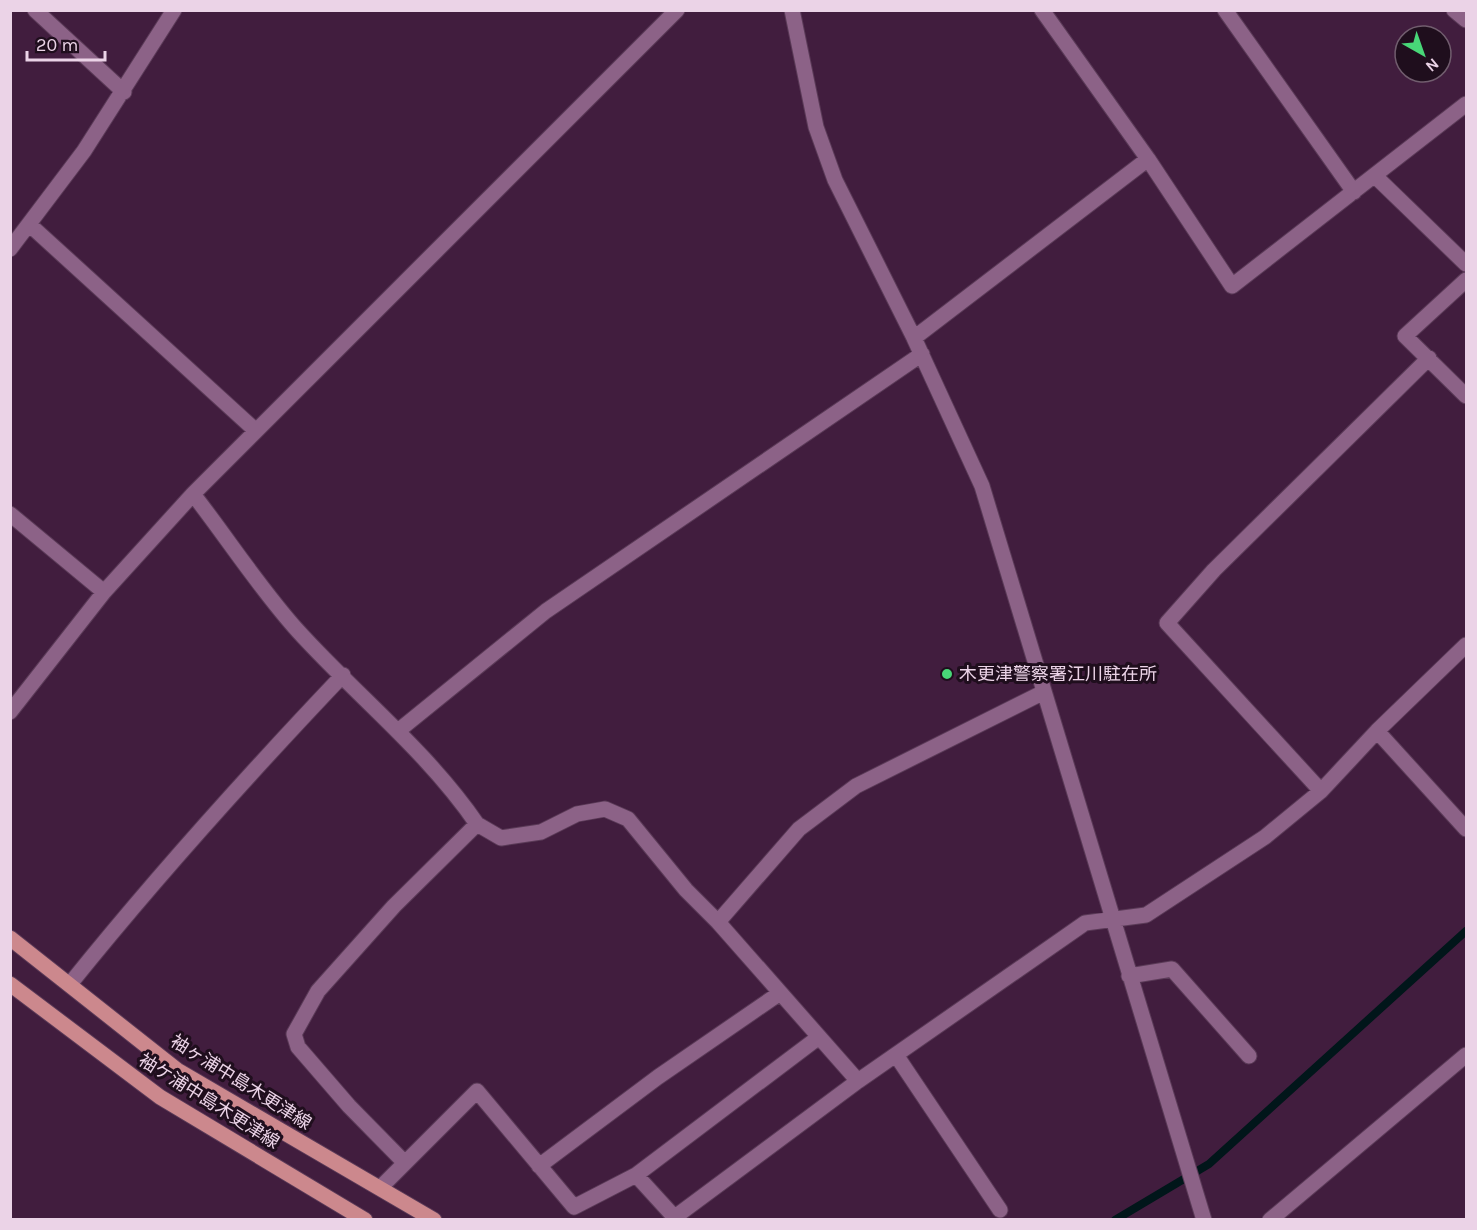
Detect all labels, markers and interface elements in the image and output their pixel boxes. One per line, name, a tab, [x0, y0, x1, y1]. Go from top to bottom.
scale bar	[27, 24, 105, 62]
north arrow	[1393, 24, 1453, 84]
text: 20 m	[36, 34, 78, 56]
text: N	[1422, 54, 1443, 76]
place label: 木更津警察署江川駐在所	[959, 663, 1157, 685]
marker: 木更津警察署江川駐在所	[940, 667, 954, 681]
street label: 袖ヶ浦中島木更津線	[166, 1030, 316, 1134]
street label: 袖ケ浦中島木更津線	[134, 1049, 284, 1153]

